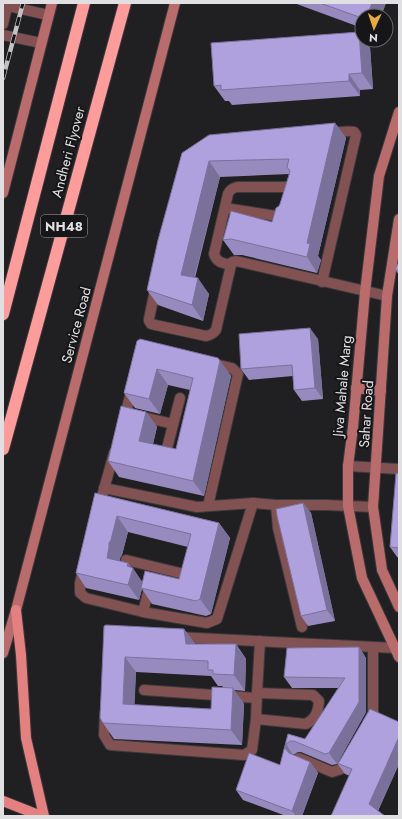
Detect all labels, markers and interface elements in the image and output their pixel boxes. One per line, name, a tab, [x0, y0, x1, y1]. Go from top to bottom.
north arrow	[354, 8, 394, 48]
text: N	[369, 30, 378, 46]
street label: Andheri Flyover	[46, 104, 90, 200]
road number: NH48	[41, 215, 87, 237]
street label: Service Road	[56, 285, 96, 365]
street label: Jiva Mahale Marg	[327, 335, 356, 439]
street label: Sahar Road	[354, 380, 378, 448]

